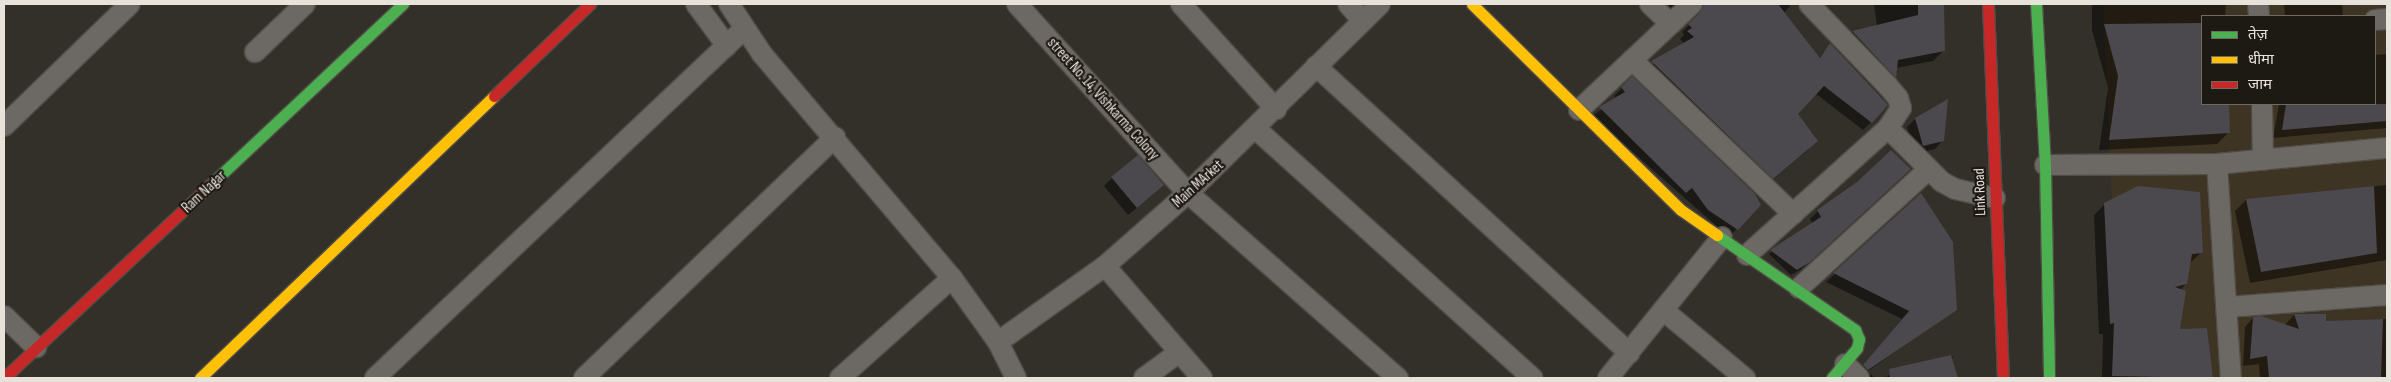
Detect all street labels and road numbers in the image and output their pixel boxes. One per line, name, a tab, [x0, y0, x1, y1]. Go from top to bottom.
street label: street No. 14, Vishkarma Colony	[1043, 34, 1163, 164]
street label: Main MArket	[1169, 156, 1227, 212]
street label: Ram Nagar	[178, 167, 230, 217]
street label: Link Road	[1970, 168, 1990, 216]

